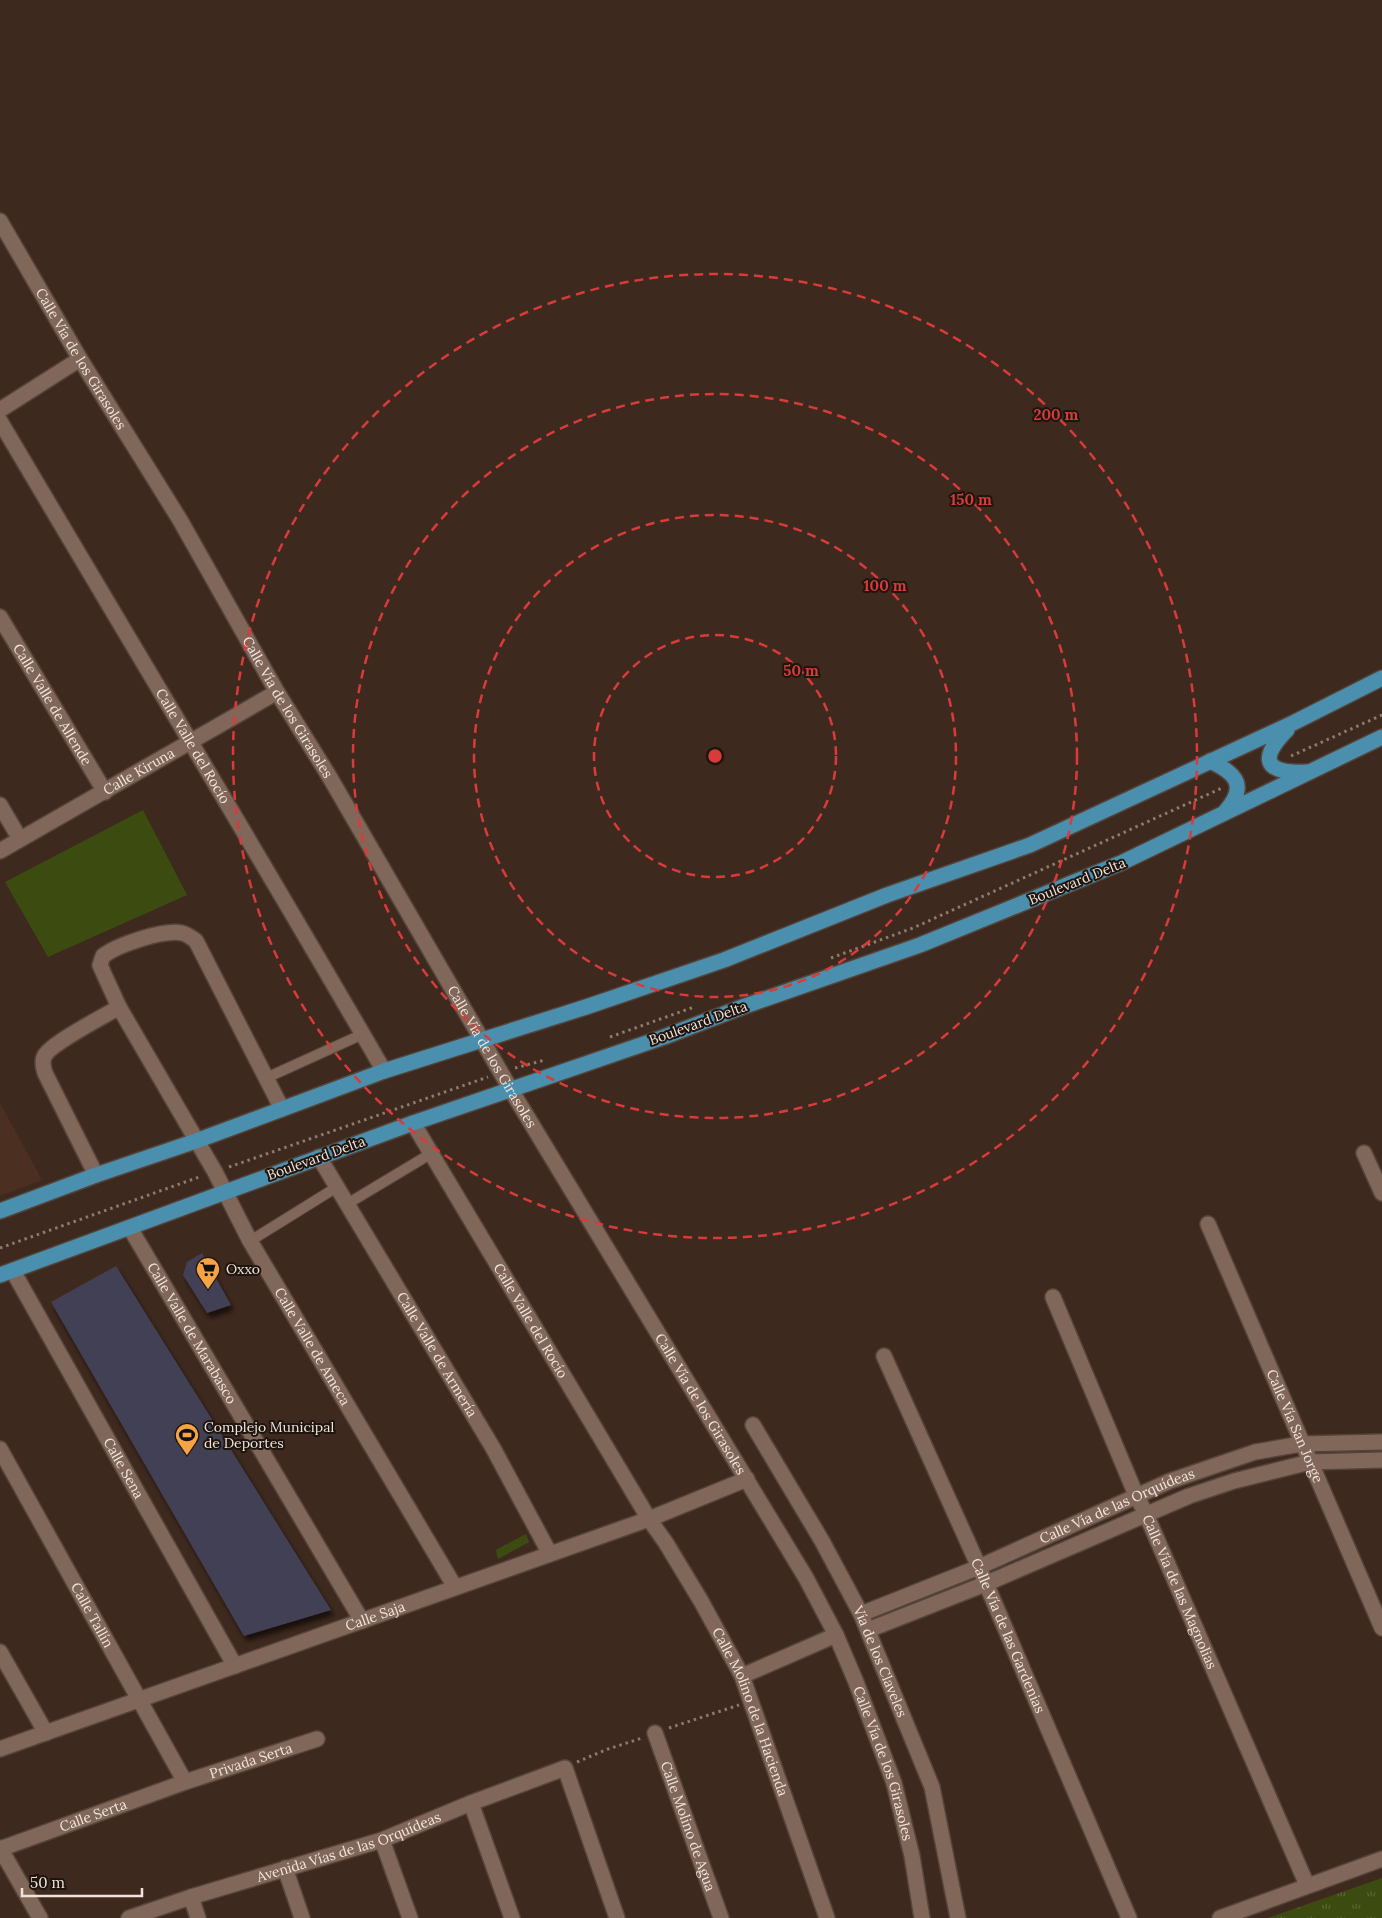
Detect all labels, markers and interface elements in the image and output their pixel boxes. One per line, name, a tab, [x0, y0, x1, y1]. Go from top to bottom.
street label: Calle Vía de los Girasoles	[32, 285, 131, 433]
text: 200 m	[1034, 405, 1079, 424]
text: 150 m	[950, 490, 992, 509]
text: 100 m	[864, 576, 907, 595]
street label: Calle Vía de los Girasoles	[238, 633, 337, 781]
street label: Calle Valle de Allende	[9, 640, 96, 769]
text: 50 m	[783, 661, 819, 680]
street label: Calle Valle del Rocío	[152, 685, 234, 807]
street label: Calle Kiruna	[100, 744, 178, 799]
centre of rings	[706, 747, 724, 765]
street label: Boulevard Delta	[1026, 853, 1128, 909]
street label: Calle Vía de los Girasoles	[443, 982, 541, 1131]
street label: Boulevard Delta	[646, 997, 750, 1049]
street label: Boulevard Delta	[264, 1132, 368, 1184]
supermarket icon: Oxxo	[195, 1256, 221, 1290]
street label: Calle Valle de Marabasco	[143, 1259, 241, 1407]
place label: Oxxo	[226, 1260, 260, 1278]
street label: Calle Valle del Rocío	[490, 1260, 572, 1381]
street label: Calle Valle de Ameca	[271, 1284, 354, 1409]
street label: Calle Valle de Armería	[393, 1289, 481, 1420]
street label: Calle Vía de los Girasoles	[651, 1330, 750, 1478]
street label: Calle Vía San Jorge	[1263, 1367, 1328, 1486]
place label: Complejo Municipal de Deportes	[204, 1418, 334, 1452]
sports icon: Complejo Municipal de Deportes	[174, 1422, 200, 1456]
street label: Calle Sena	[99, 1434, 148, 1502]
street label: Calle Vía de las Orquídeas	[1037, 1464, 1197, 1548]
street label: Calle Vía de las Magnolias	[1138, 1512, 1221, 1672]
street label: Calle Vía de las Gardenias	[967, 1555, 1049, 1716]
street label: Calle Tallín	[67, 1579, 118, 1651]
street label: Calle Saja	[343, 1597, 407, 1635]
street label: Vía de los Claveles	[849, 1602, 911, 1720]
street label: Calle Molino de la Hacienda	[708, 1624, 792, 1798]
street label: Calle Vía de los Girasoles	[849, 1684, 917, 1843]
street label: Privada Serta	[207, 1739, 295, 1782]
street label: Calle Molino de Agua	[657, 1759, 720, 1894]
street label: Calle Serta	[57, 1795, 129, 1836]
street label: Avenida Vías de las Orquídeas	[254, 1808, 443, 1886]
scale bar	[22, 1866, 142, 1898]
text: 50 m	[30, 1873, 65, 1892]

